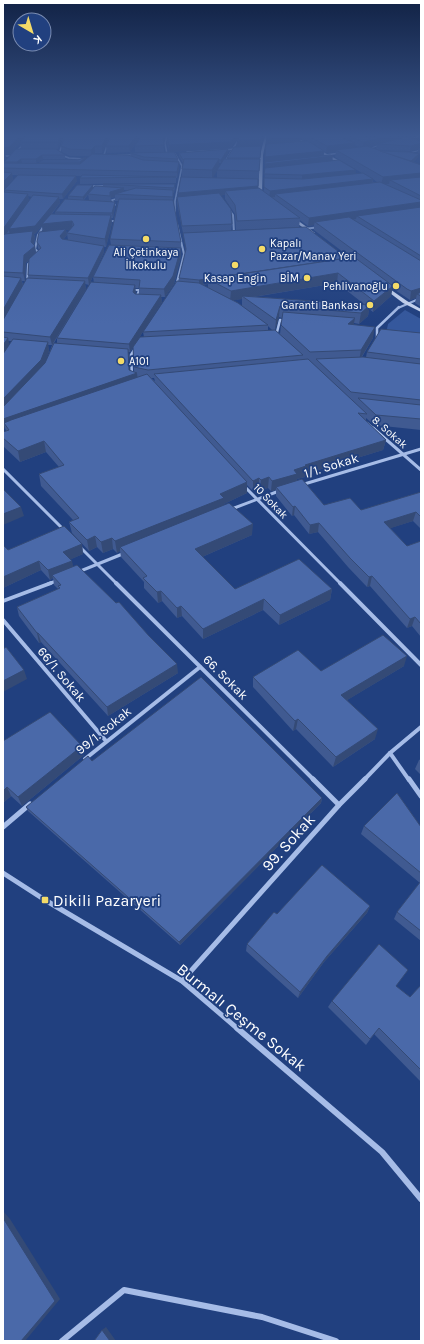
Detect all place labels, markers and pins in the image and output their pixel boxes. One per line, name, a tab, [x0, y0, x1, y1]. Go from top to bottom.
marker: Ali Çetinkaya İlkokulu	[141, 234, 151, 244]
place label: Kapalı Pazar/Manav Yeri	[270, 237, 357, 263]
marker: Kapalı Pazar/Manav Yeri	[257, 244, 267, 254]
place label: Ali Çetinkaya İlkokulu	[113, 246, 179, 272]
marker: Kasap Engin	[230, 260, 240, 270]
place label: BİM	[280, 271, 299, 285]
place label: Kasap Engin	[204, 272, 266, 285]
marker: BİM	[302, 273, 312, 283]
place label: Pehlivanoğlu	[323, 280, 388, 293]
marker: Pehlivanoğlu	[391, 281, 401, 291]
place label: Garanti Bankası	[281, 299, 362, 312]
marker: Garanti Bankası	[365, 300, 375, 310]
place label: A101	[129, 355, 149, 368]
marker: A101	[116, 356, 126, 366]
place label: Dikili Pazaryeri	[53, 891, 161, 910]
marker: Dikili Pazaryeri	[40, 895, 50, 905]

